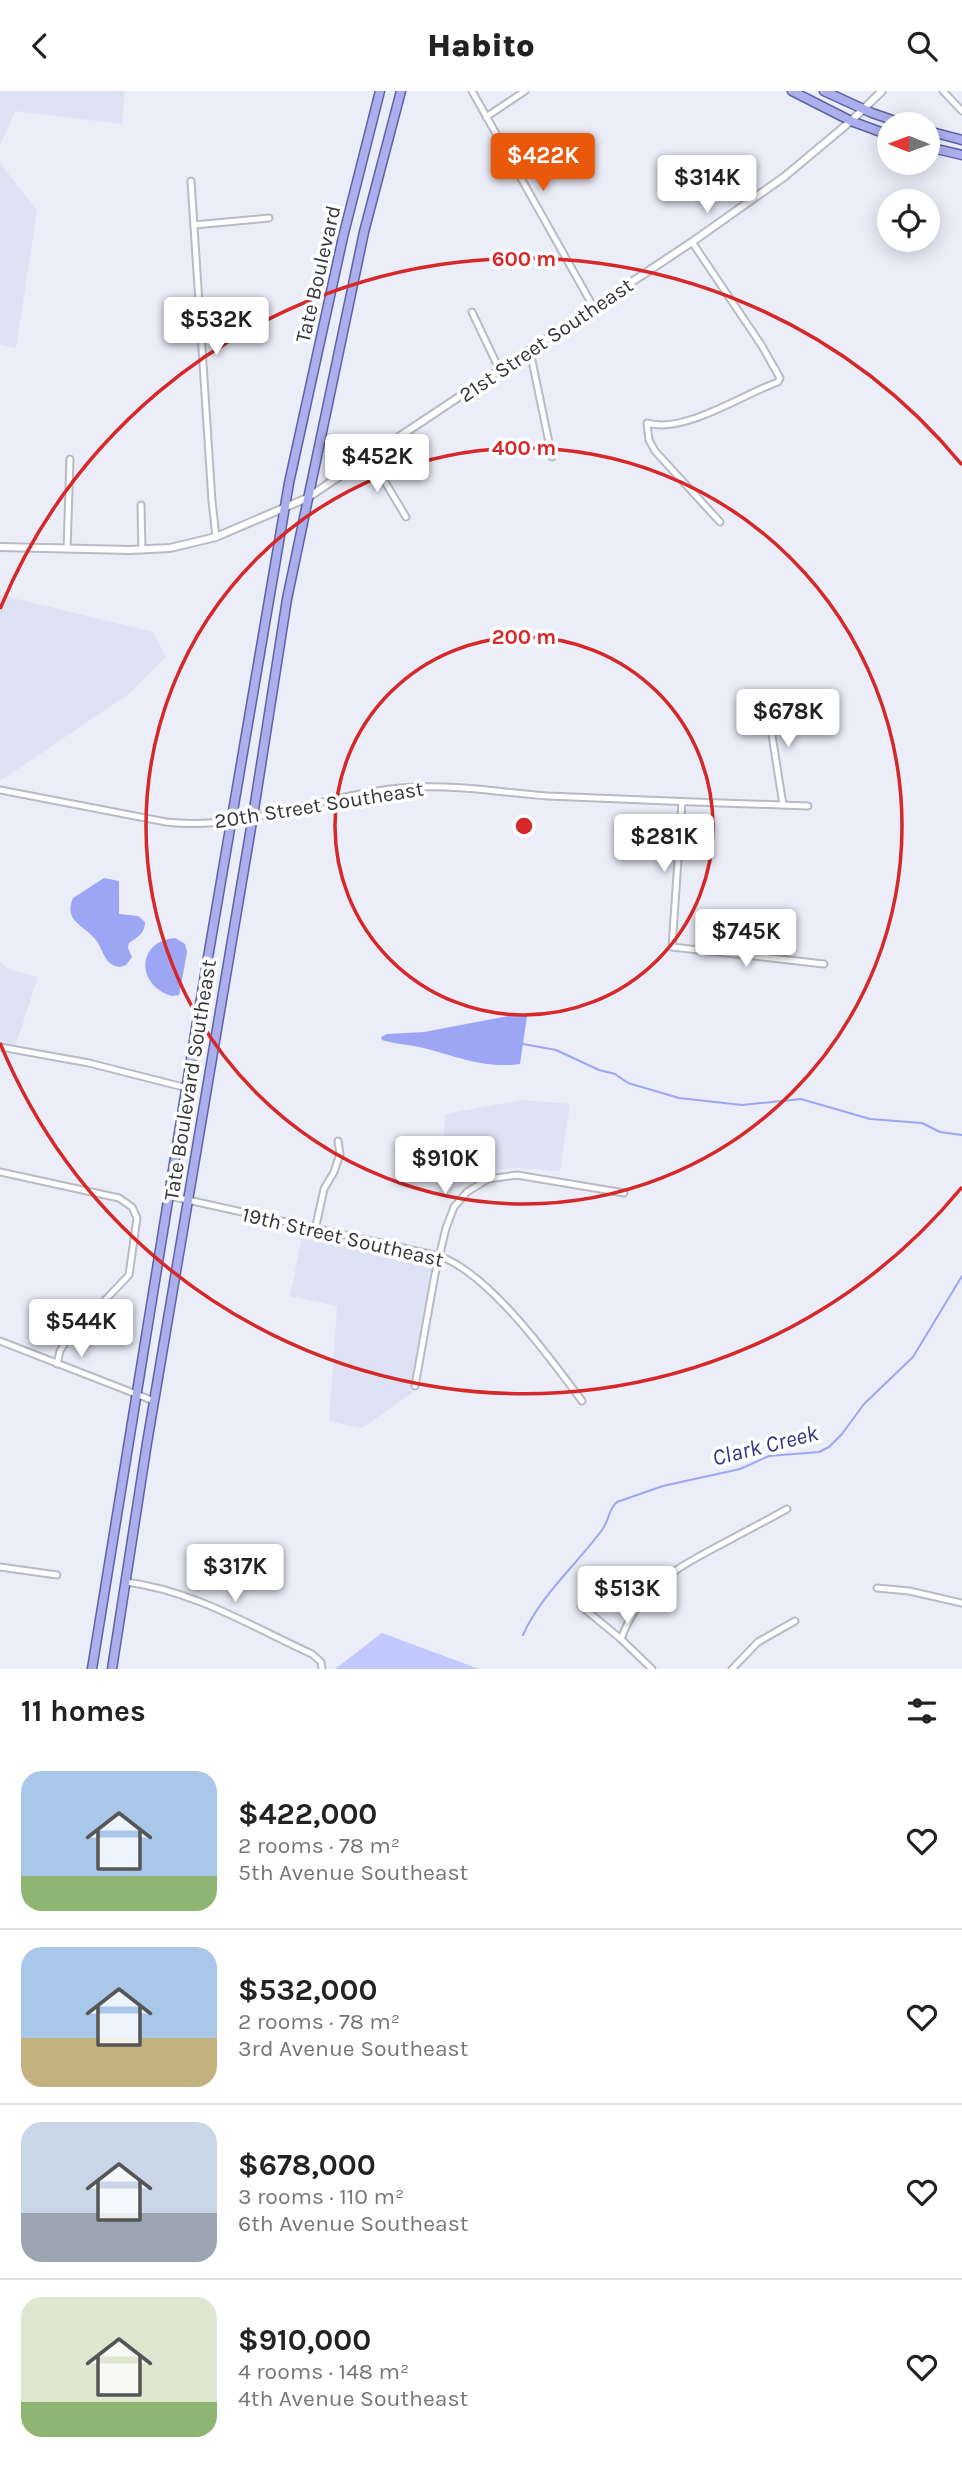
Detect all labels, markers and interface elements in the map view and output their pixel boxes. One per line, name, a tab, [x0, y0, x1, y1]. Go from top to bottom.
icon: back	[21, 27, 59, 65]
text: Habito	[427, 27, 535, 64]
icon: search	[903, 27, 941, 65]
north arrow	[877, 112, 940, 175]
map controls	[877, 112, 940, 252]
pin: $422K	[494, 133, 592, 193]
text: $422K	[507, 142, 579, 169]
pin: $314K	[658, 155, 756, 215]
text: $314K	[673, 164, 741, 191]
button: locate	[877, 189, 940, 252]
street label: Tate Boulevard	[291, 203, 345, 345]
text: 600 m	[492, 247, 556, 271]
street label: 21st Street Southeast	[455, 273, 638, 407]
pin: $532K	[167, 297, 265, 357]
text: $532K	[180, 306, 252, 333]
pin: $452K	[328, 435, 426, 494]
text: 400 m	[492, 436, 556, 460]
text: $452K	[341, 443, 413, 470]
text: 200 m	[492, 625, 556, 649]
pin: $678K	[739, 689, 837, 749]
text: $678K	[752, 698, 824, 725]
street label: 20th Street Southeast	[213, 777, 425, 833]
centre of rings	[512, 814, 536, 838]
pin: $281K	[615, 815, 713, 874]
text: $281K	[630, 823, 698, 850]
pin: $745K	[697, 909, 795, 969]
text: $745K	[711, 918, 781, 945]
street label: Tate Boulevard Southeast	[159, 958, 221, 1202]
pin: $910K	[396, 1137, 494, 1196]
text: $910K	[411, 1145, 479, 1172]
street label: 19th Street Southeast	[240, 1202, 446, 1272]
pin: $544K	[32, 1299, 130, 1359]
text: $544K	[45, 1308, 117, 1335]
water label: Clark Creek	[709, 1419, 821, 1472]
pin: $317K	[186, 1545, 284, 1604]
text: $317K	[203, 1553, 267, 1580]
pin: $513K	[578, 1567, 676, 1626]
text: $513K	[594, 1575, 660, 1602]
icon: filters	[903, 1692, 941, 1730]
text: 11 homes	[21, 1693, 146, 1729]
text: $422,000	[238, 1796, 377, 1832]
icon: home	[77, 1799, 161, 1883]
icon: heart	[903, 1822, 941, 1860]
text: 2 rooms · 78 m²	[238, 1832, 400, 1859]
text: 5th Avenue Southeast	[238, 1859, 468, 1886]
text: $532,000	[238, 1972, 377, 2008]
icon: home	[77, 1975, 161, 2059]
icon: heart	[903, 1998, 941, 2036]
text: 2 rooms · 78 m²	[238, 2008, 400, 2035]
text: 3rd Avenue Southeast	[238, 2035, 468, 2062]
text: $678,000	[238, 2147, 376, 2183]
icon: home	[77, 2150, 161, 2234]
icon: heart	[903, 2173, 941, 2211]
text: 3 rooms · 110 m²	[238, 2183, 404, 2210]
text: 6th Avenue Southeast	[238, 2210, 468, 2237]
text: $910,000	[238, 2322, 371, 2358]
icon: home	[77, 2325, 161, 2409]
icon: heart	[903, 2348, 941, 2386]
text: 4 rooms · 148 m²	[238, 2358, 409, 2385]
text: 4th Avenue Southeast	[238, 2385, 468, 2412]

